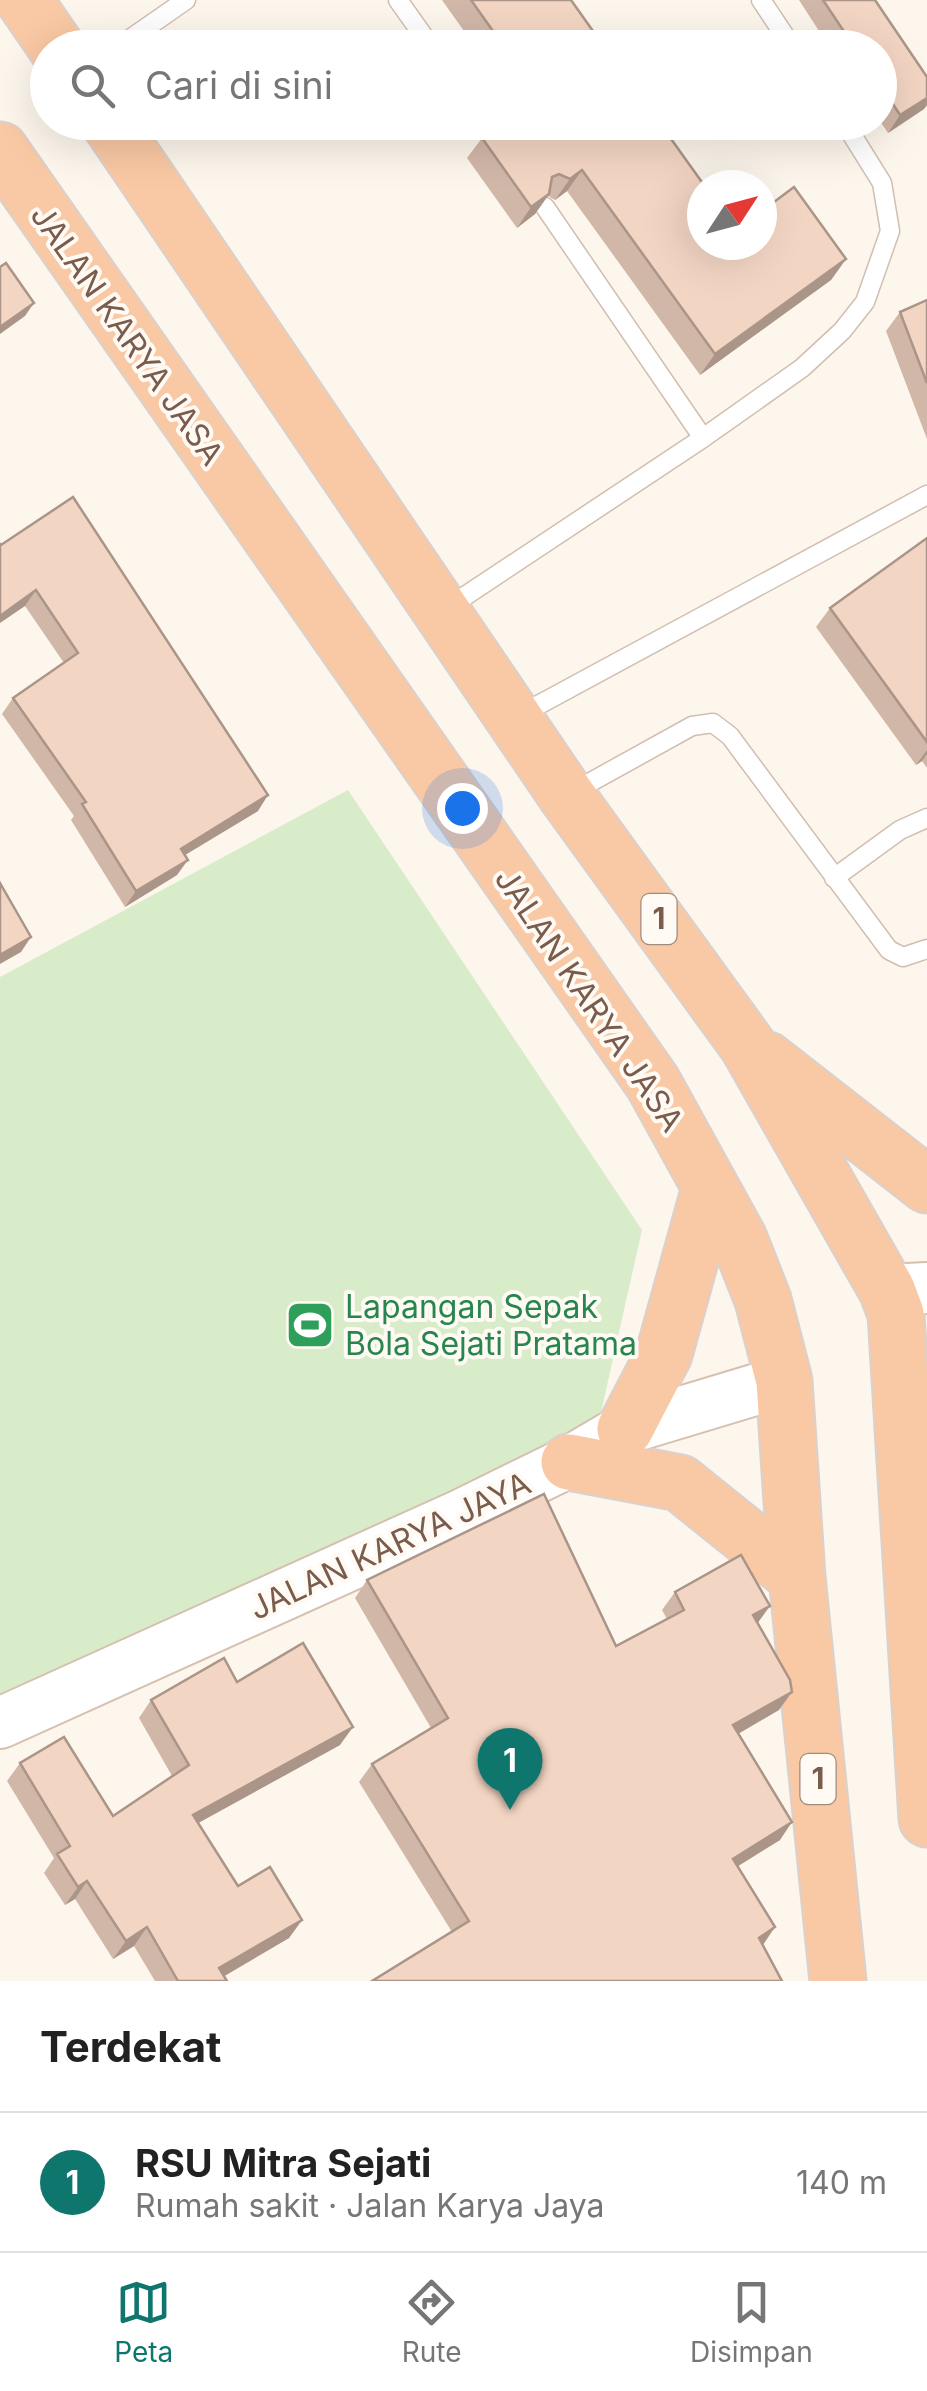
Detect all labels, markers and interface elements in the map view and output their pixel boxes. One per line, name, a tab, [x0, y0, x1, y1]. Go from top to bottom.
search box	[30, 30, 897, 140]
icon: search	[65, 58, 120, 113]
text: Cari di sini	[145, 62, 333, 108]
north arrow	[687, 170, 777, 260]
street label: JALAN KARYA JASA	[23, 197, 232, 473]
your location	[437, 783, 488, 834]
street label: JALAN KARYA JASA	[487, 861, 692, 1139]
road number: 1	[642, 894, 676, 944]
place label: Lapangan Sepak Bola Sejati Pratama	[345, 1287, 637, 1363]
sports icon: Lapangan Sepak Bola Sejati Pratama	[284, 1299, 336, 1351]
street label: JALAN KARYA JAYA	[243, 1463, 537, 1628]
pin: 1	[478, 1728, 542, 1810]
road number: 1	[800, 1754, 836, 1804]
text: Terdekat	[40, 2021, 221, 2072]
text: RSU Mitra Sejati	[135, 2140, 431, 2186]
text: 1	[66, 2163, 79, 2202]
text: 140 m	[796, 2163, 887, 2202]
text: Rumah sakit · Jalan Karya Jaya	[135, 2186, 605, 2225]
tab: Peta	[114, 2275, 173, 2369]
tab: Rute	[402, 2275, 462, 2369]
tab: Disimpan	[690, 2275, 813, 2369]

